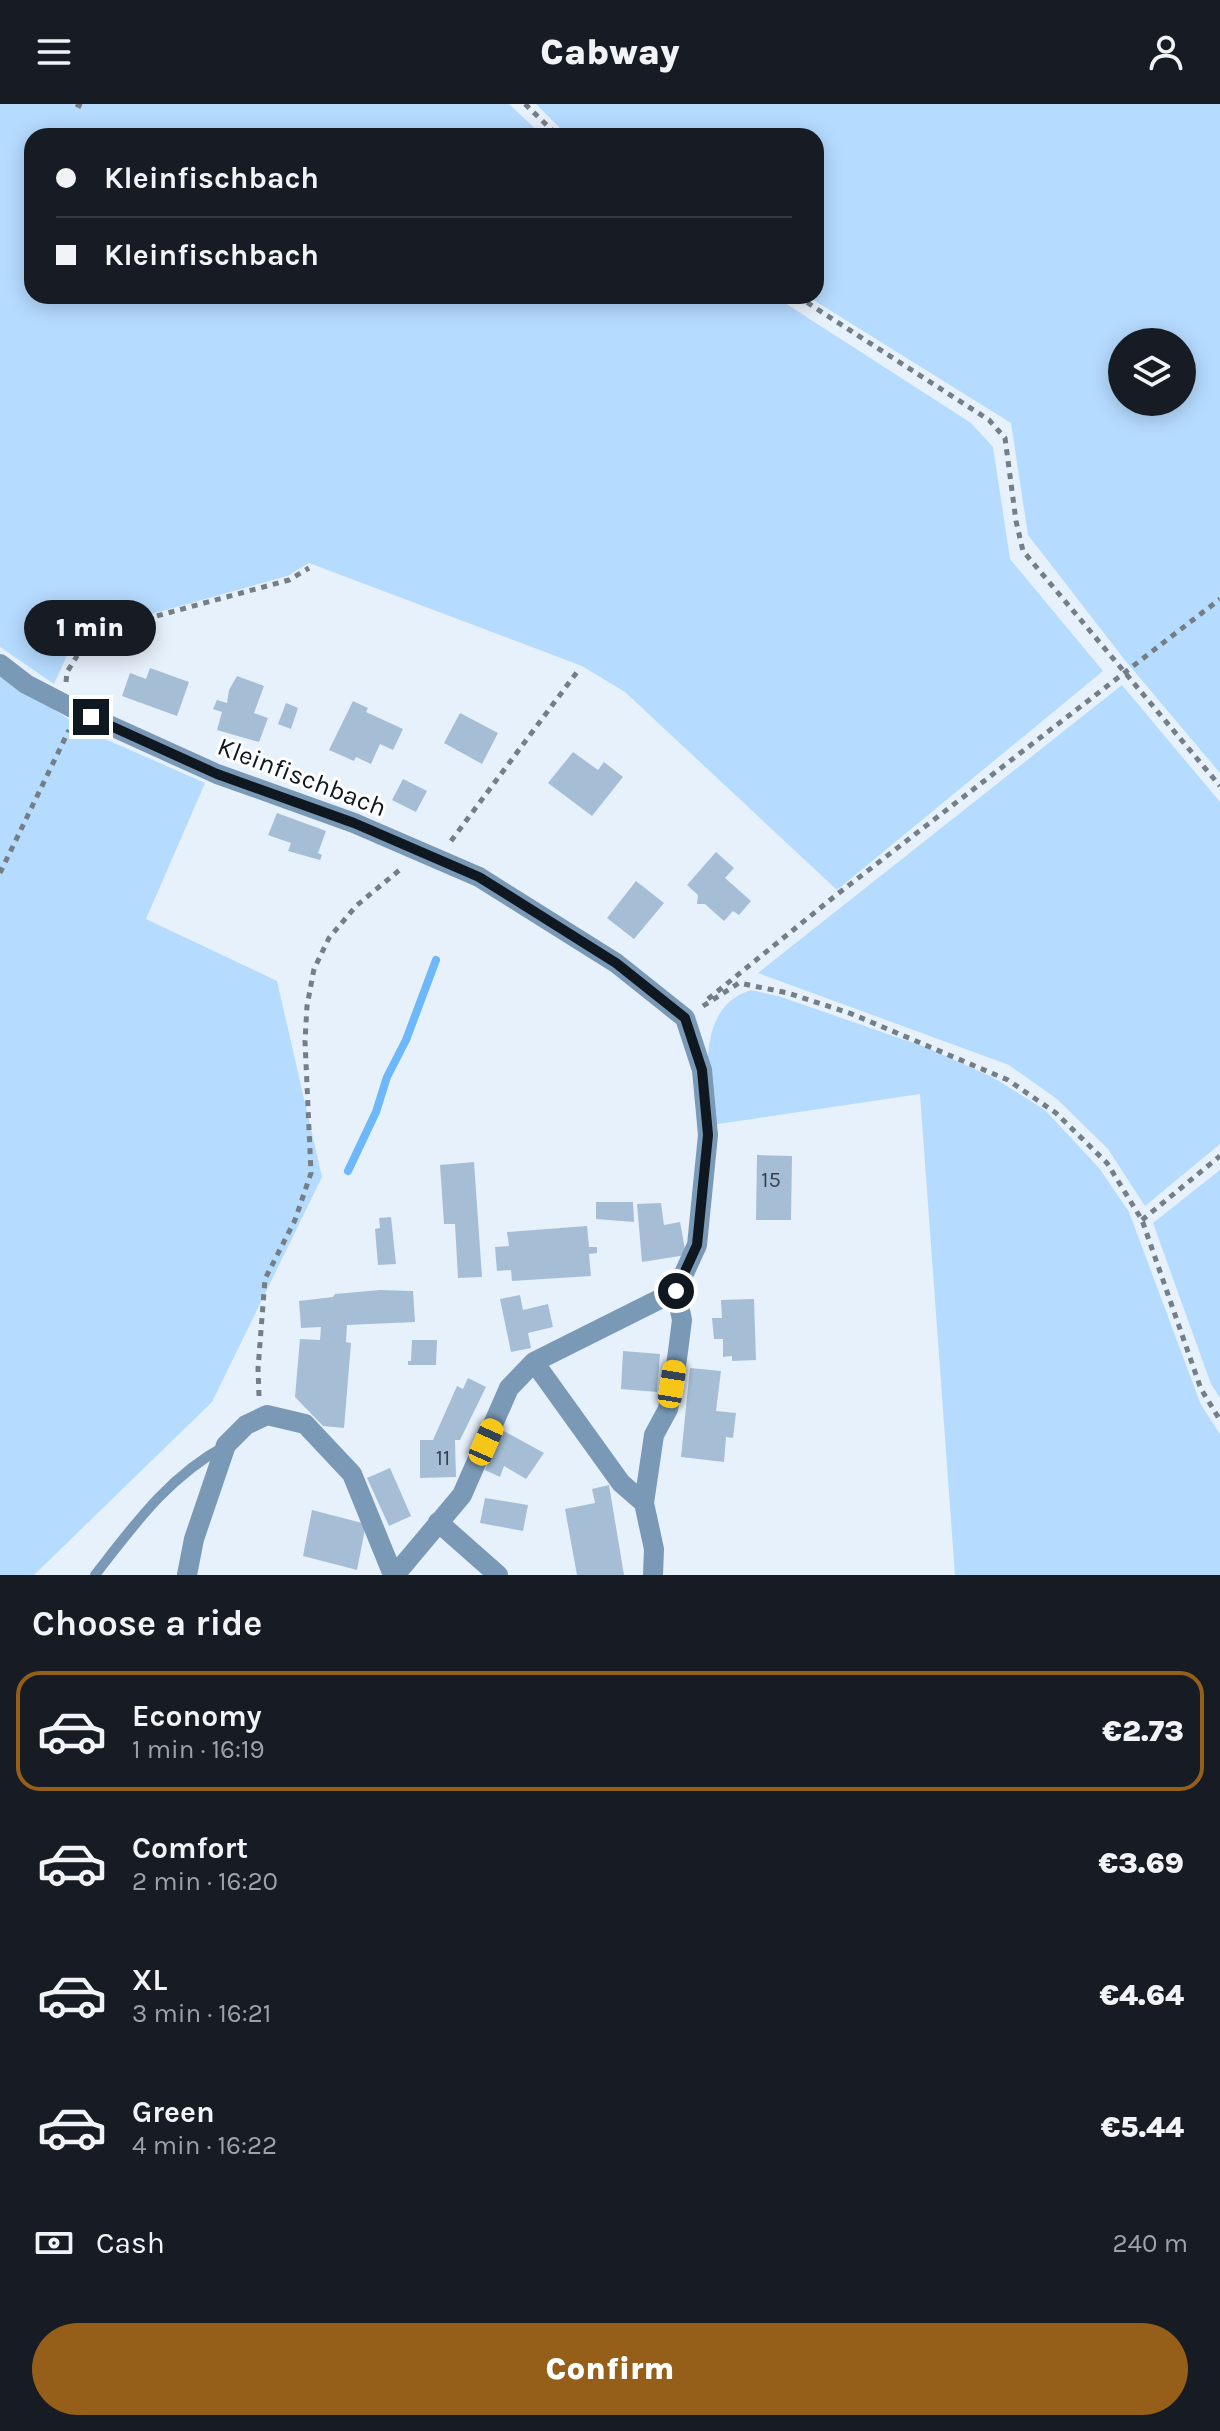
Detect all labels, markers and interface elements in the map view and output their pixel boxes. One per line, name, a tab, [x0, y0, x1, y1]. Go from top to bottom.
icon: menu	[32, 30, 76, 74]
icon: person	[1144, 30, 1188, 74]
text: Cabway	[540, 31, 680, 73]
text: Kleinfischbach	[104, 160, 319, 196]
text: Kleinfischbach	[104, 237, 319, 273]
map controls	[1108, 328, 1196, 416]
button: layers	[1108, 328, 1196, 416]
callout: 1 min	[25, 601, 157, 657]
text: 1 min	[56, 612, 124, 643]
route end	[73, 699, 109, 735]
street label: Kleinfischbach	[213, 731, 391, 823]
house number: 15	[761, 1167, 781, 1193]
route start	[658, 1273, 694, 1309]
car	[656, 1358, 688, 1410]
car	[465, 1415, 507, 1469]
house number: 11	[436, 1445, 450, 1471]
text: Choose a ride	[32, 1602, 262, 1644]
icon: car	[36, 1695, 108, 1767]
text: Economy	[132, 1698, 262, 1734]
text: €2.73	[1102, 1713, 1184, 1749]
text: 1 min · 16:19	[132, 1734, 265, 1765]
icon: car	[36, 1827, 108, 1899]
text: Comfort	[132, 1830, 248, 1866]
text: €3.69	[1099, 1845, 1184, 1881]
text: 2 min · 16:20	[132, 1866, 278, 1897]
icon: car	[36, 1959, 108, 2031]
text: XL	[132, 1962, 167, 1998]
text: €4.64	[1099, 1977, 1184, 2013]
text: 3 min · 16:21	[132, 1998, 271, 2029]
icon: car	[36, 2091, 108, 2163]
text: Green	[132, 2094, 215, 2130]
text: €5.44	[1101, 2109, 1184, 2145]
text: 4 min · 16:22	[132, 2130, 277, 2161]
icon: cash	[32, 2221, 76, 2265]
text: Cash	[96, 2225, 165, 2261]
text: 240 m	[1112, 2228, 1188, 2259]
button: Confirm	[32, 2323, 1188, 2415]

